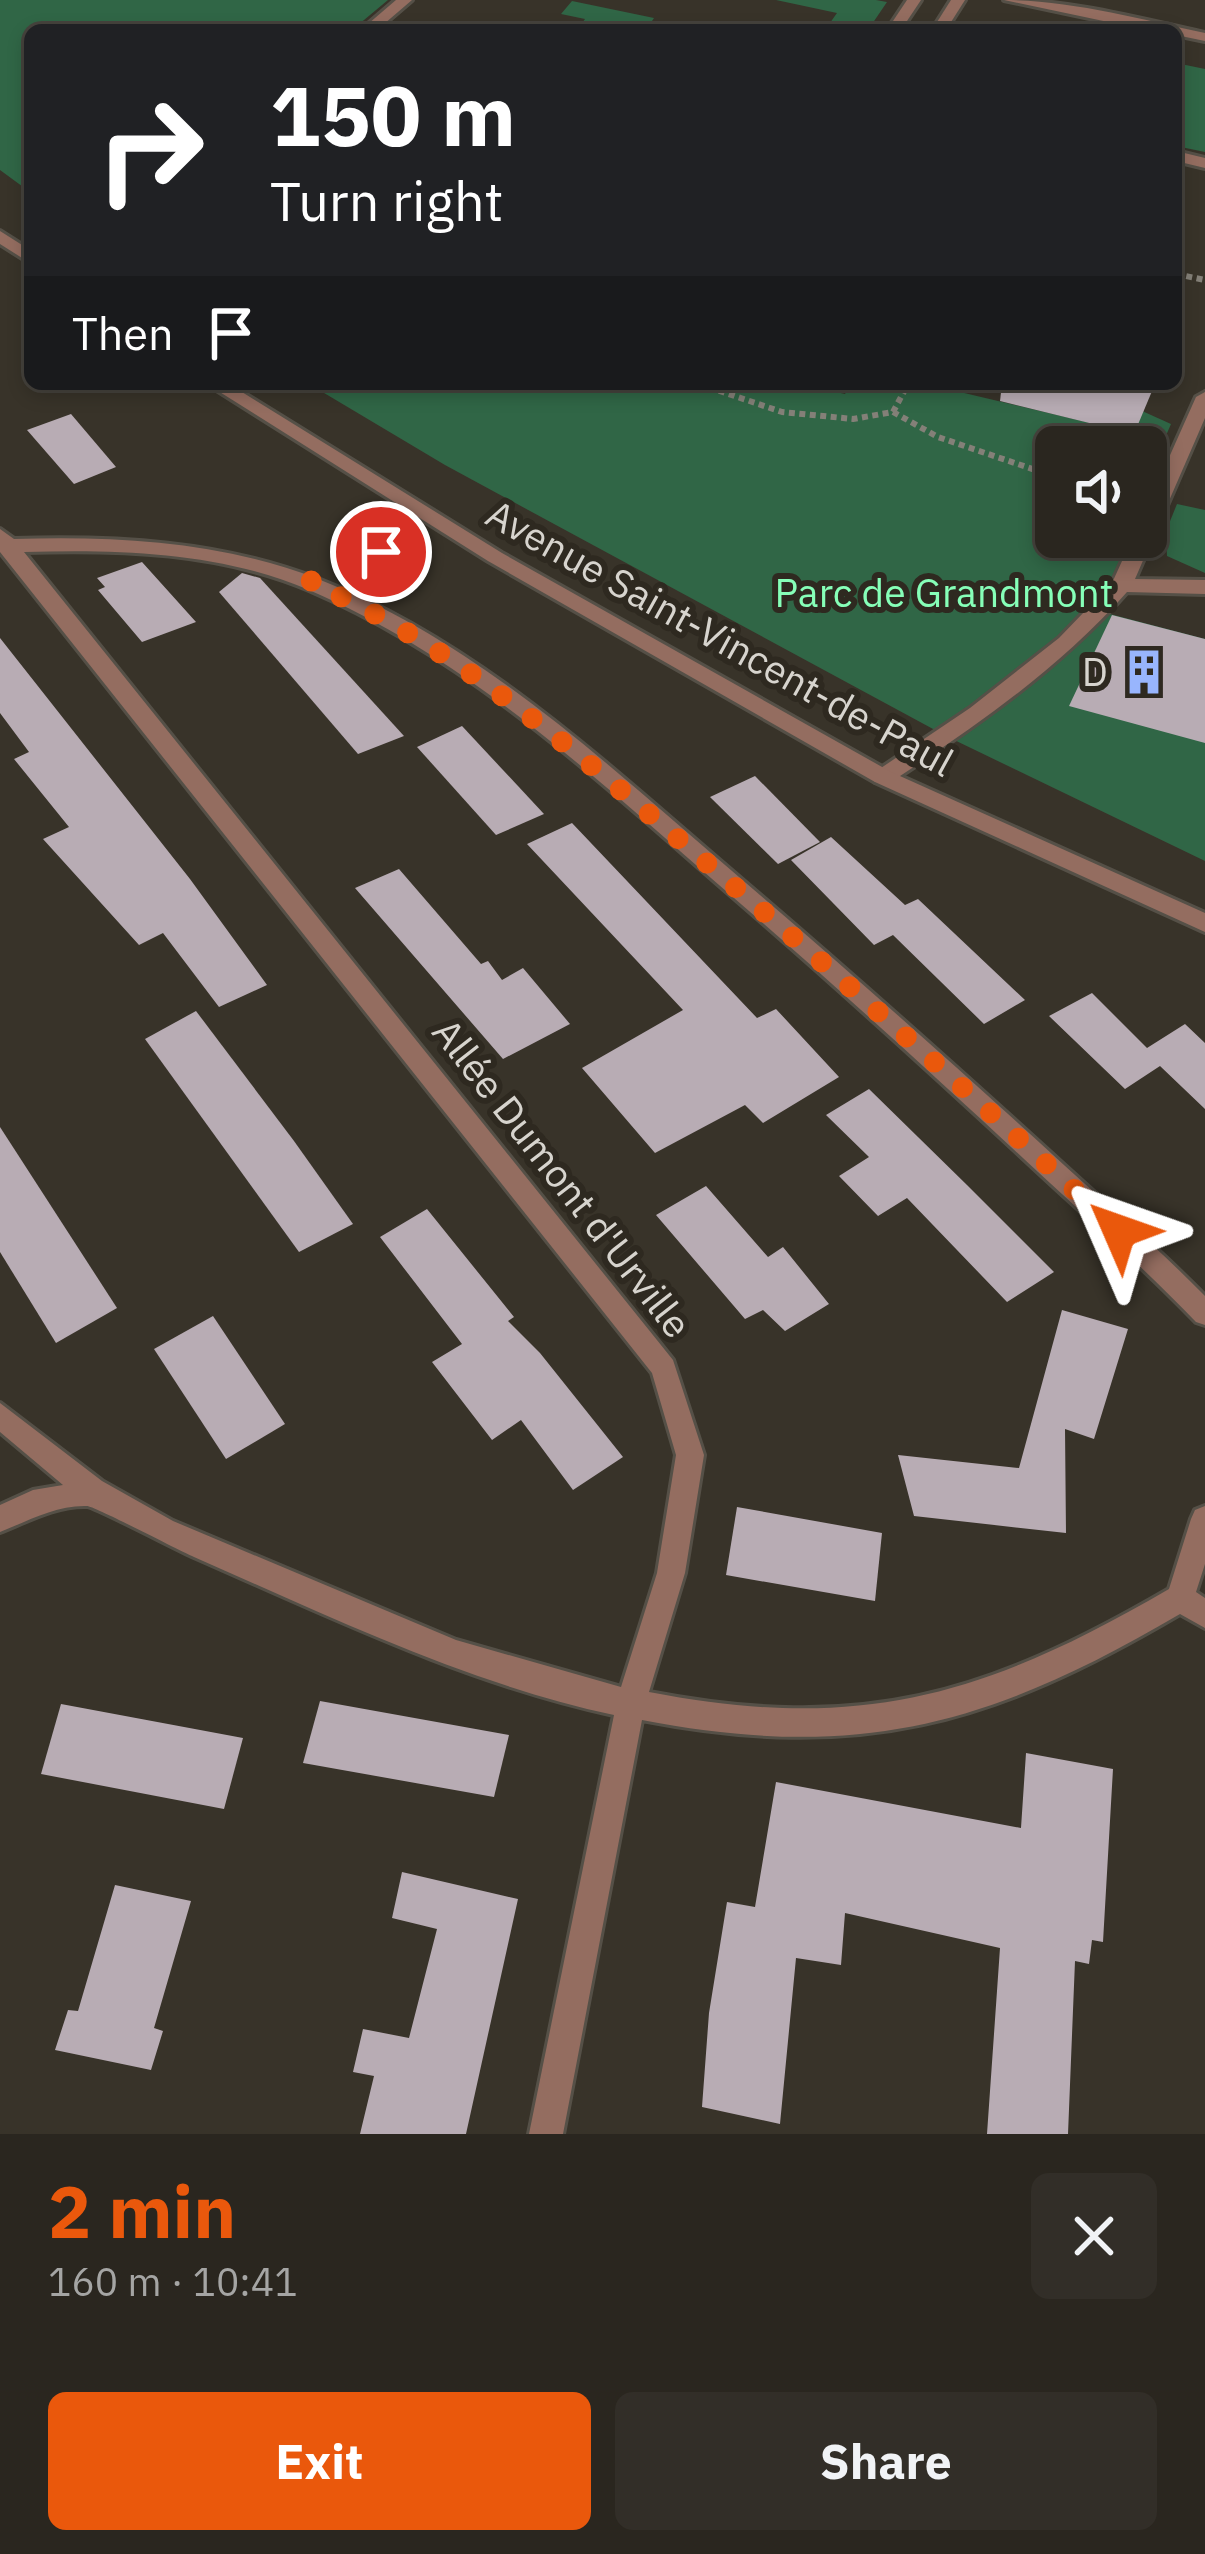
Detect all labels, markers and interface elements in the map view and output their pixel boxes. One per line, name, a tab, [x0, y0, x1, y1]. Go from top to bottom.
text: 150 m	[270, 60, 516, 169]
icon: right	[72, 72, 228, 228]
text: Turn right	[270, 166, 504, 236]
icon: arrive	[198, 300, 264, 366]
text: Then	[72, 304, 174, 362]
map controls	[1035, 426, 1167, 558]
button: sound	[1035, 426, 1167, 558]
street label: Avenue Saint-Vincent-de-Paul	[478, 488, 963, 788]
pin	[330, 501, 432, 603]
icon: arrive	[348, 519, 414, 585]
park label: Parc de Grandmont	[775, 567, 1113, 618]
place label: D	[1082, 646, 1108, 697]
building icon: D	[1119, 647, 1169, 697]
street label: Allée Dumont d'Urville	[422, 1008, 703, 1348]
position arrow	[1056, 1168, 1182, 1294]
text: 2 min	[48, 2164, 236, 2258]
button: close	[1031, 2173, 1157, 2299]
text: 160 m · 10:41	[48, 2256, 298, 2307]
button: Exit	[48, 2392, 591, 2530]
button: Share	[615, 2392, 1157, 2530]

